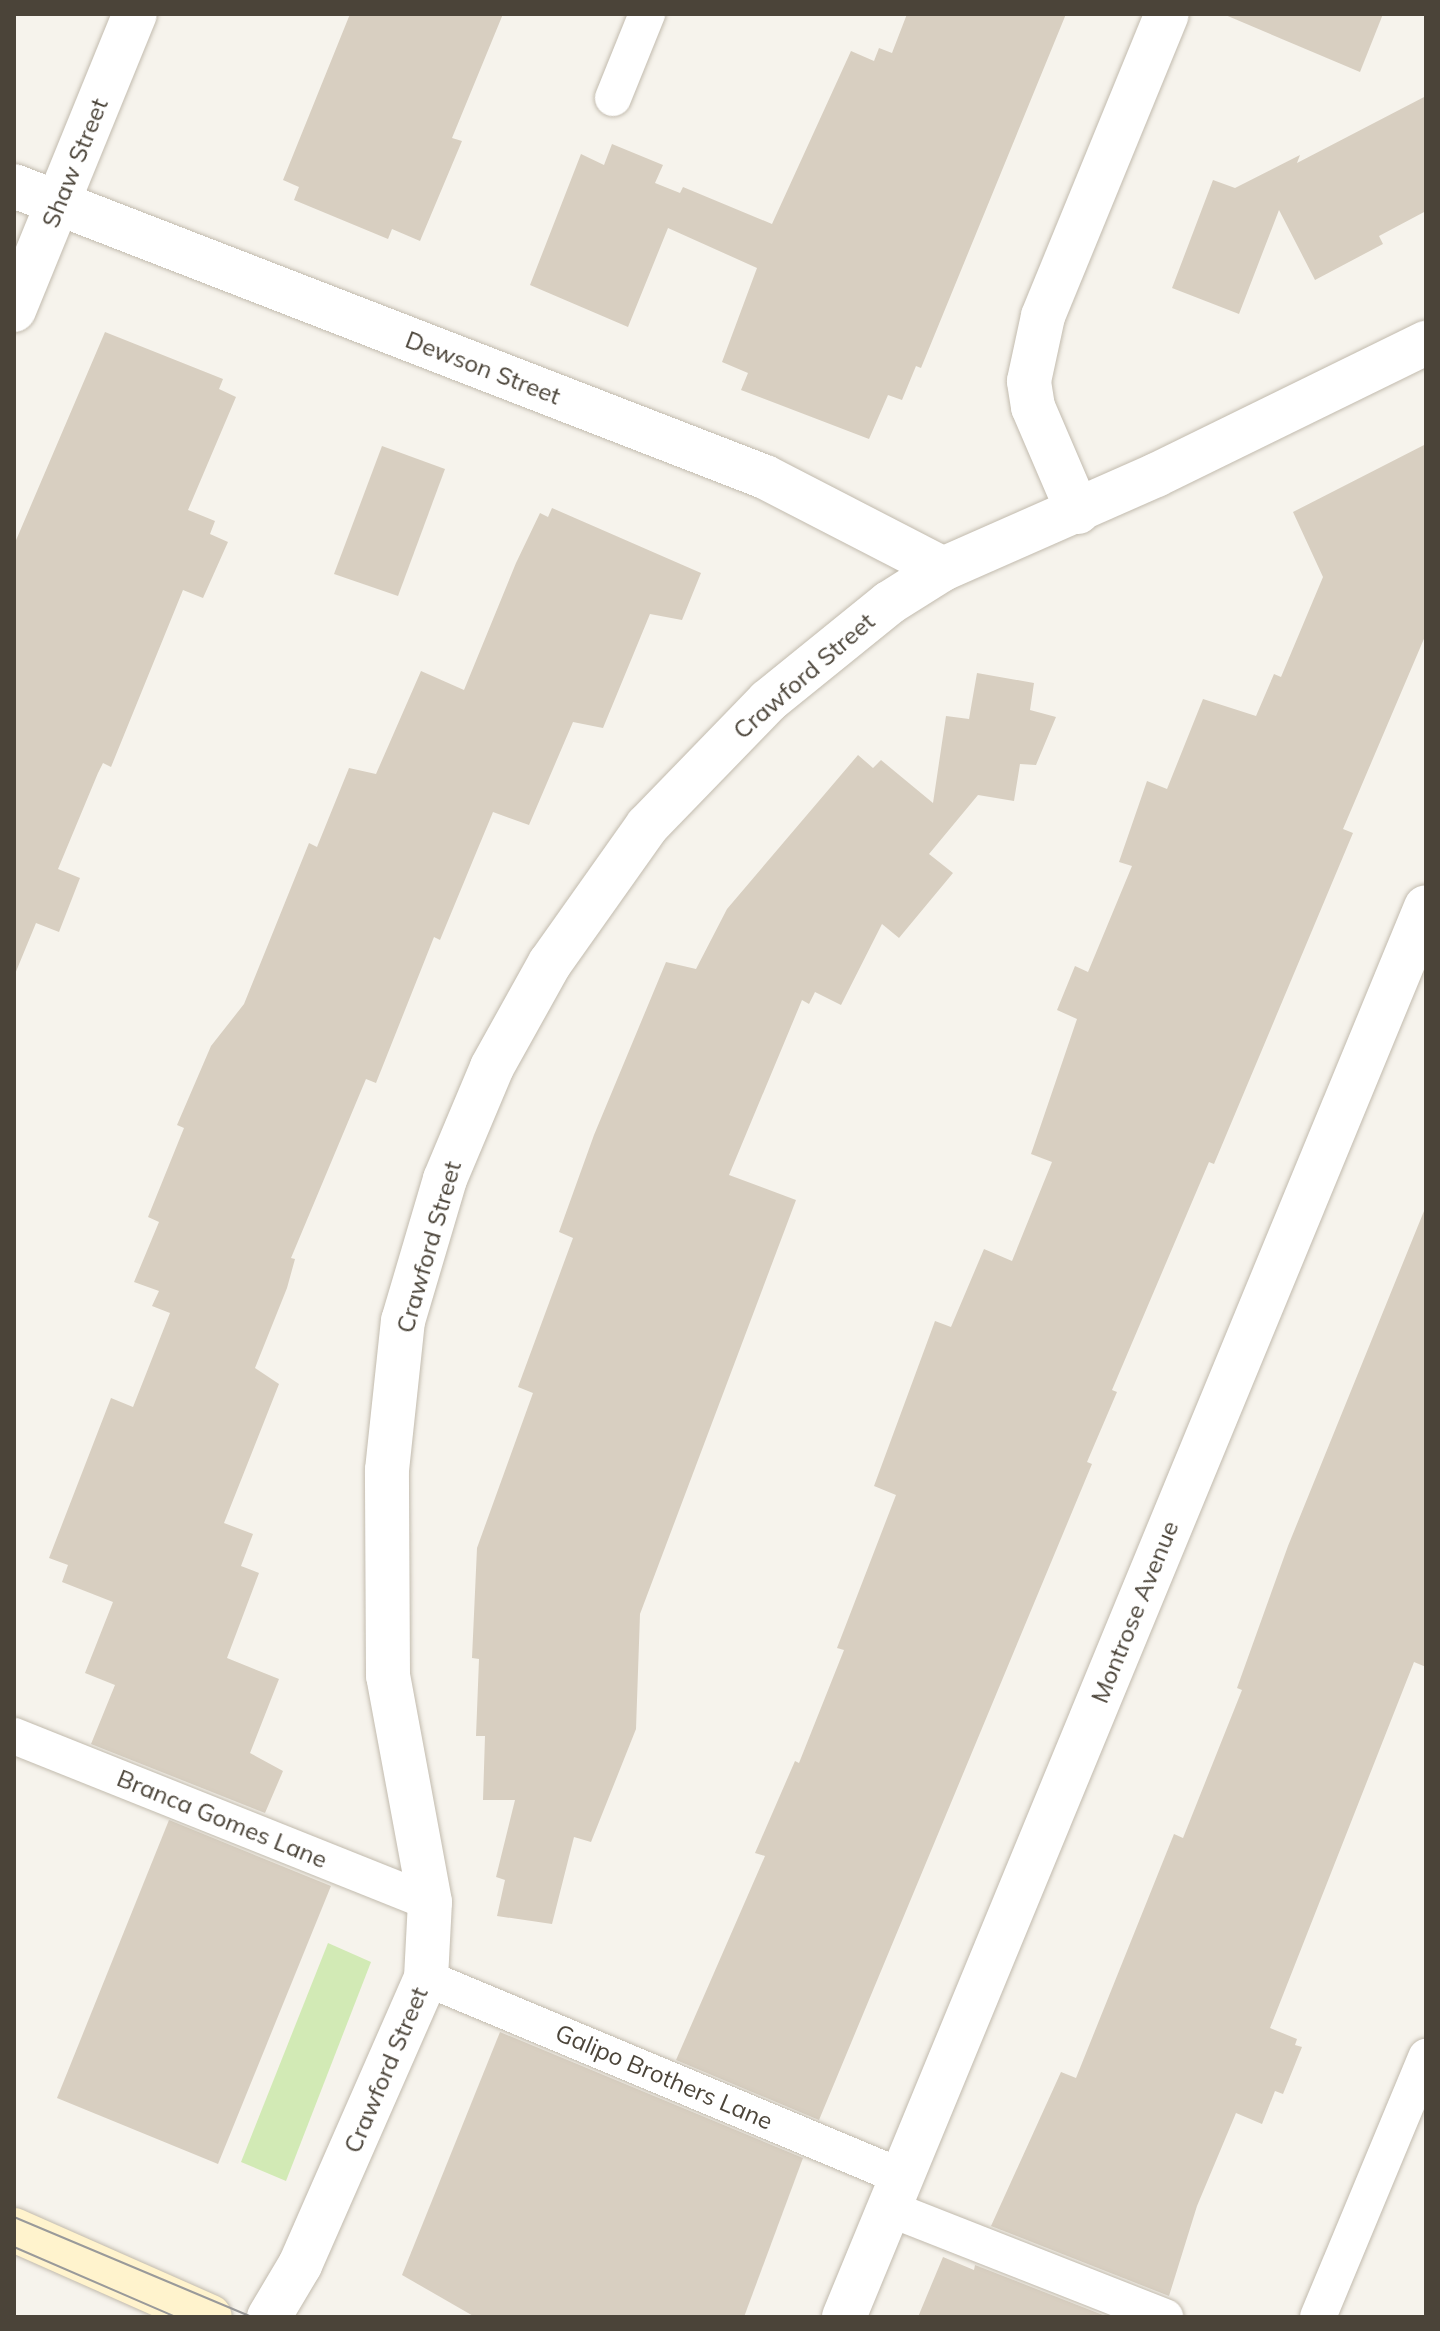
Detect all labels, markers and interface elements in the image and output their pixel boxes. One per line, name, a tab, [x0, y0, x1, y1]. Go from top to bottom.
street label: Shaw Street	[36, 94, 114, 232]
street label: Dewson Street	[401, 325, 565, 411]
street label: Crawford Street	[728, 607, 880, 745]
street label: Crawford Street	[391, 1158, 467, 1336]
street label: Montrose Avenue	[1085, 1517, 1185, 1707]
street label: Branca Gomes Lane	[113, 1764, 331, 1874]
street label: Crawford Street	[338, 1983, 434, 2157]
street label: Galipo Brothers Lane	[551, 2018, 777, 2136]

